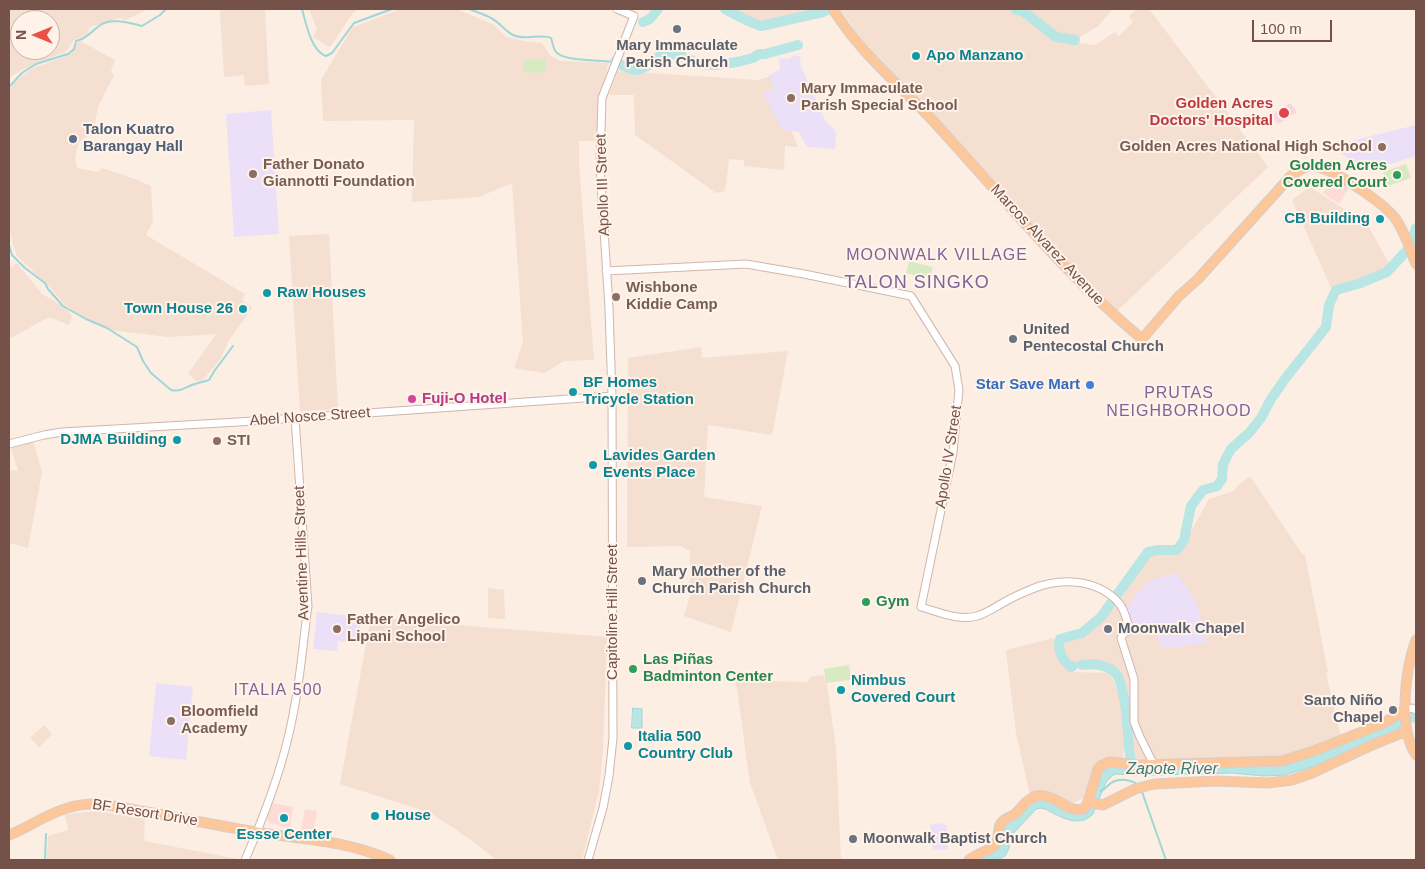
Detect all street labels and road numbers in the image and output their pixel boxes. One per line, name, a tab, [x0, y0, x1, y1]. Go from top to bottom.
street label: Apollo III Street	[592, 133, 614, 237]
street label: Marcos Alvarez Avenue	[986, 181, 1108, 309]
street label: Abel Nosce Street	[249, 404, 371, 430]
street label: Apollo IV Street	[932, 404, 966, 510]
street label: Aventine Hills Street	[291, 485, 313, 621]
street label: Capitoline Hill Street	[604, 544, 622, 680]
street label: BF Resort Drive	[91, 796, 199, 830]

